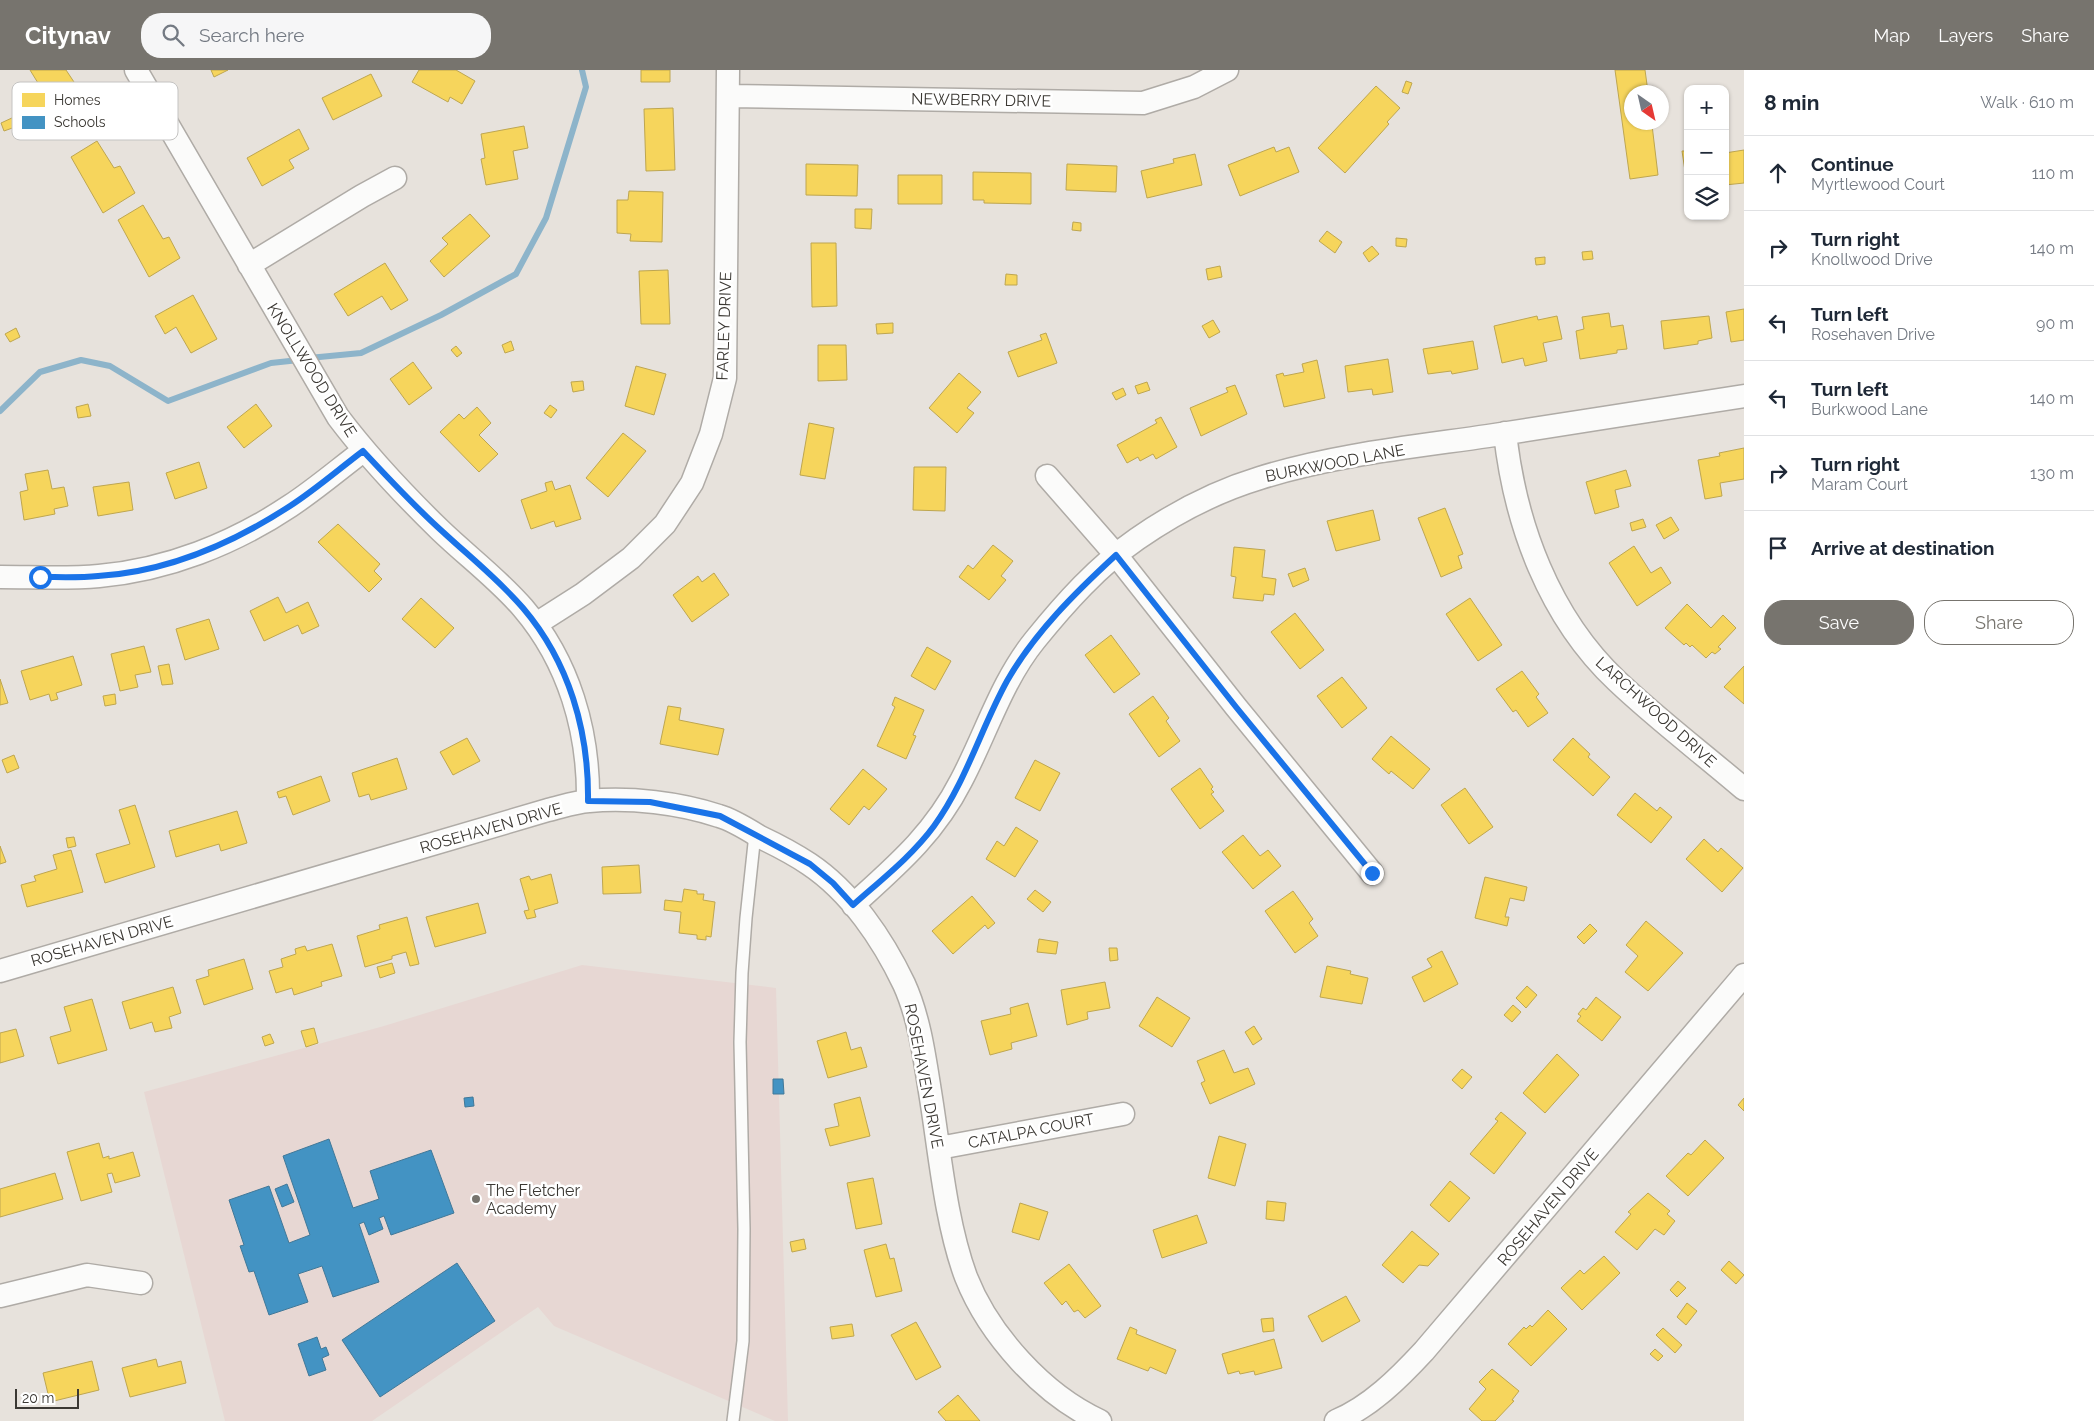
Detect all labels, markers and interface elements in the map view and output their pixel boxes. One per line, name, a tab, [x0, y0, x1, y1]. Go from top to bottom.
search box	[141, 13, 491, 58]
text: Citynav	[25, 21, 111, 50]
icon: search	[159, 21, 187, 49]
text: Search here	[199, 24, 304, 46]
text: Map	[1874, 25, 1910, 46]
text: Layers	[1938, 25, 1993, 46]
text: Share	[2021, 25, 2069, 46]
legend	[12, 82, 178, 140]
north arrow	[1624, 85, 1669, 130]
map controls	[1684, 85, 1729, 220]
button: +	[1684, 85, 1729, 130]
street label: NEWBERRY DRIVE	[911, 89, 1051, 111]
text: 8 min	[1764, 90, 1819, 115]
text: Homes	[54, 92, 101, 108]
text: Walk · 610 m	[1980, 93, 2074, 112]
text: Schools	[54, 114, 106, 130]
button: −	[1684, 130, 1729, 175]
text: Continue	[1811, 153, 1894, 175]
icon: ahead	[1764, 159, 1792, 187]
text: 110 m	[2032, 164, 2074, 183]
button: layers	[1684, 175, 1729, 220]
text: Myrtlewood Court	[1811, 175, 1945, 194]
text: Turn right	[1811, 228, 1900, 250]
icon: right	[1764, 234, 1792, 262]
text: 140 m	[2030, 239, 2074, 258]
text: Knollwood Drive	[1811, 250, 1933, 269]
street label: FARLEY DRIVE	[713, 271, 735, 381]
street label: KNOLLWOOD DRIVE	[263, 300, 361, 441]
text: Turn left	[1811, 303, 1888, 325]
icon: left	[1764, 309, 1792, 337]
text: 90 m	[2036, 314, 2074, 333]
text: Rosehaven Drive	[1811, 325, 1935, 344]
text: Turn left	[1811, 378, 1888, 400]
icon: left	[1764, 384, 1792, 412]
text: 140 m	[2030, 389, 2074, 408]
text: Burkwood Lane	[1811, 400, 1928, 419]
street label: BURKWOOD LANE	[1264, 440, 1407, 486]
text: Turn right	[1811, 453, 1900, 475]
icon: right	[1764, 459, 1792, 487]
text: 130 m	[2030, 464, 2074, 483]
text: Maram Court	[1811, 475, 1908, 494]
icon: arrive	[1764, 534, 1792, 562]
text: Arrive at destination	[1811, 537, 1995, 559]
route start	[29, 566, 52, 589]
button: Save	[1764, 600, 1914, 645]
button: Share	[1924, 600, 2074, 645]
street label: LARCHWOOD DRIVE	[1592, 653, 1720, 771]
street label: ROSEHAVEN DRIVE	[418, 799, 565, 857]
route end	[1361, 862, 1384, 885]
street label: ROSEHAVEN DRIVE	[29, 912, 176, 970]
street label: ROSEHAVEN DRIVE	[901, 1002, 947, 1150]
street label: CATALPA COURT	[966, 1109, 1096, 1153]
street label: ROSEHAVEN DRIVE	[1493, 1144, 1603, 1269]
place label: The Fletcher Academy	[486, 1181, 580, 1218]
marker: The Fletcher Academy	[470, 1193, 482, 1205]
scale bar	[15, 1386, 79, 1409]
text: 20 m	[22, 1390, 54, 1406]

